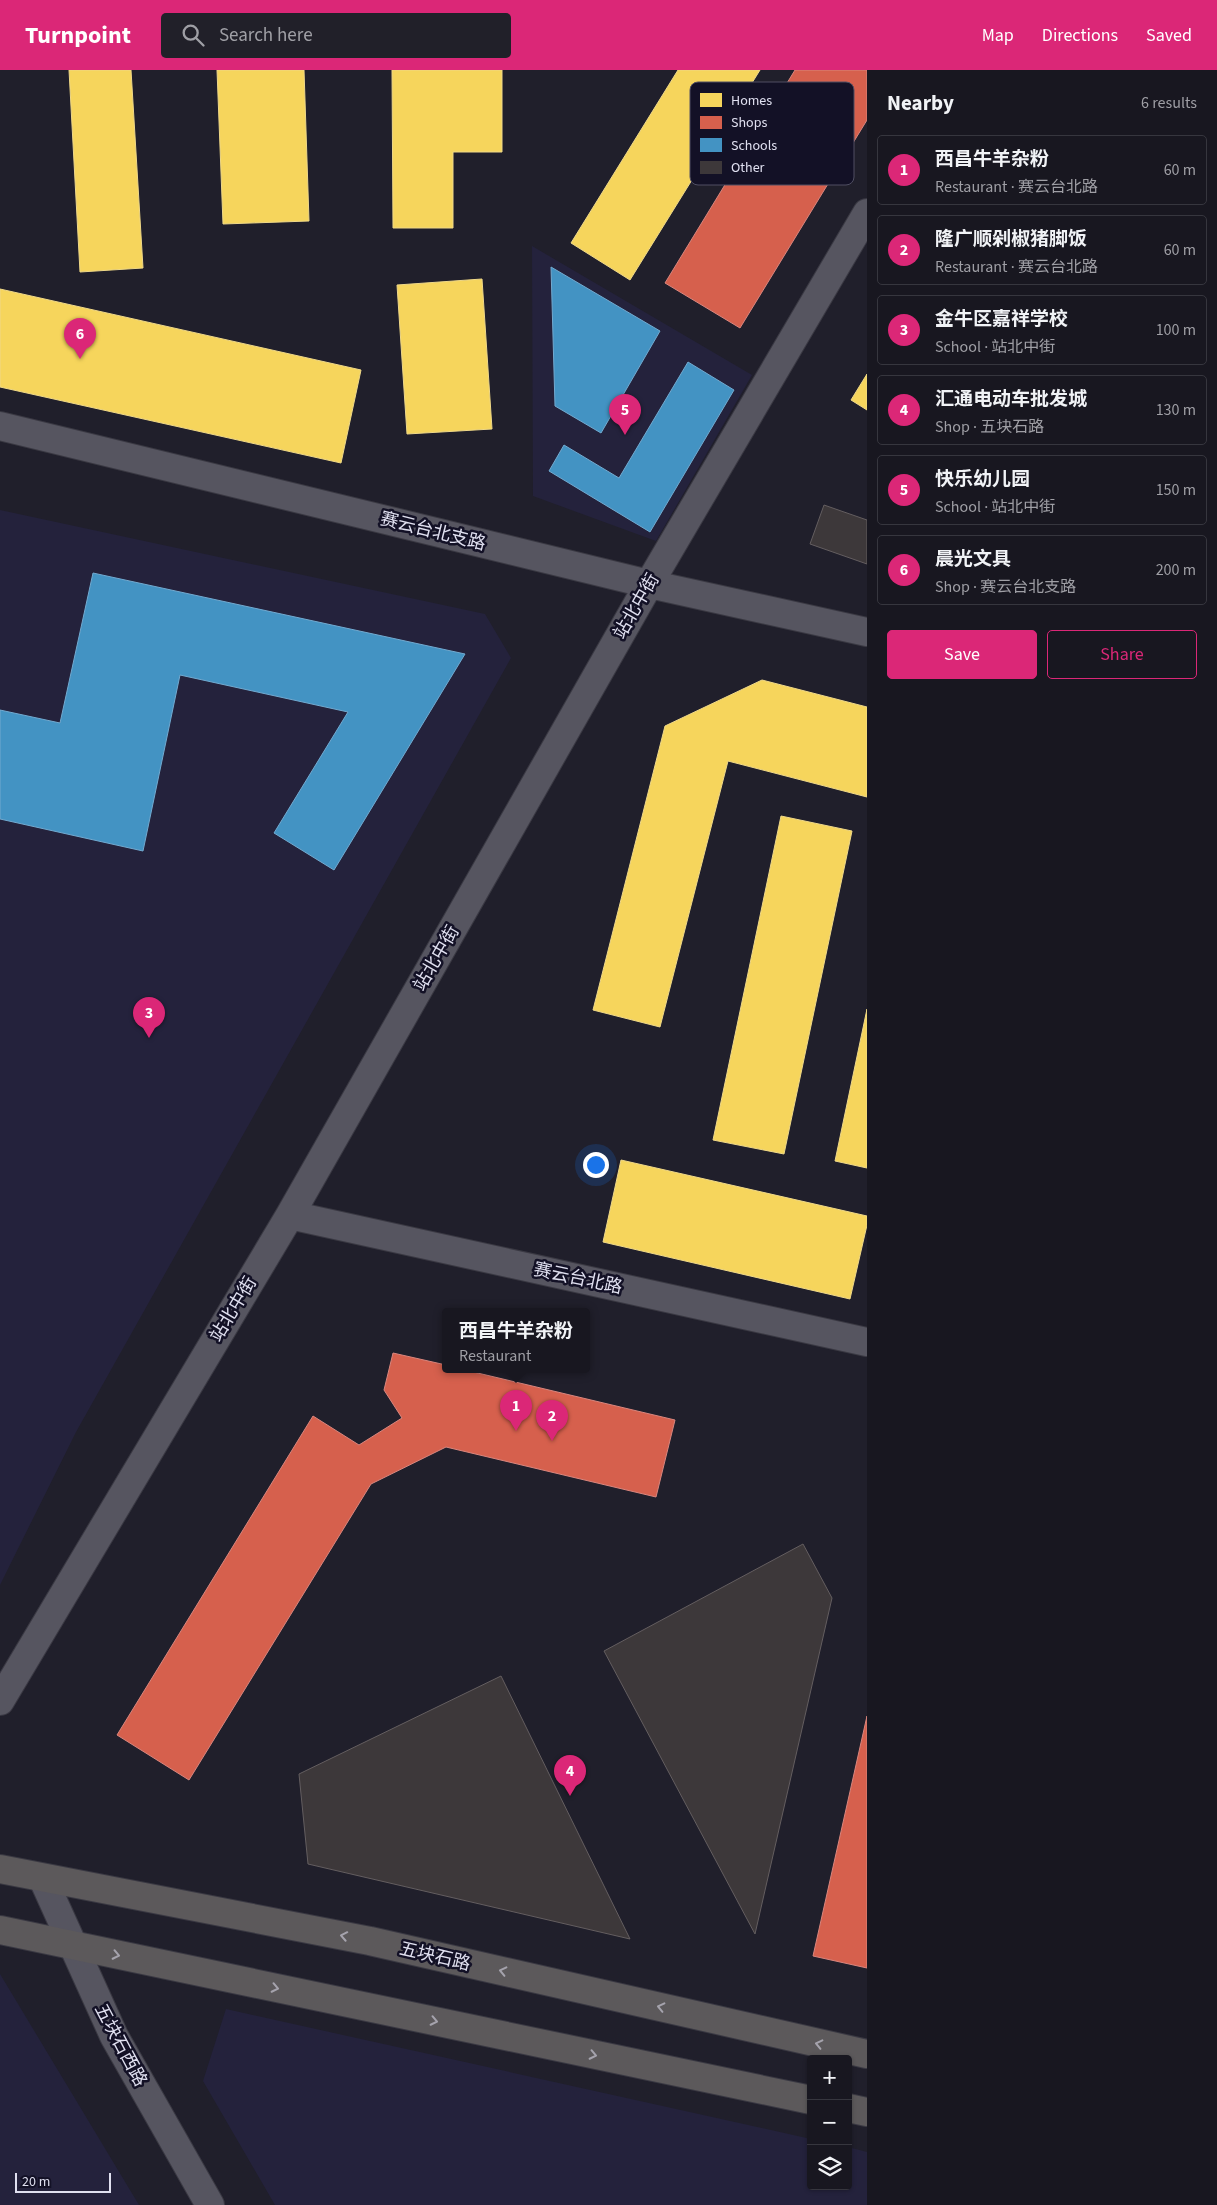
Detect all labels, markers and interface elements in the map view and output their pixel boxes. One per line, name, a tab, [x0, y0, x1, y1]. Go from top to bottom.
search box	[161, 13, 511, 58]
text: Turnpoint	[25, 18, 131, 53]
icon: search	[179, 21, 207, 49]
text: Search here	[219, 22, 313, 49]
text: Map	[982, 23, 1014, 48]
text: Directions	[1042, 23, 1118, 48]
text: Saved	[1146, 23, 1192, 48]
legend	[690, 82, 854, 185]
text: Nearby	[887, 88, 954, 118]
text: Homes	[731, 91, 772, 111]
text: 6 results	[1141, 92, 1197, 114]
text: Shops	[731, 113, 767, 133]
text: Schools	[731, 136, 777, 156]
text: 西昌牛羊杂粉	[935, 146, 1049, 173]
text: Other	[731, 158, 765, 178]
text: 1	[900, 159, 908, 181]
text: 60 m	[1164, 159, 1196, 181]
text: Restaurant · 赛云台北路	[935, 176, 1098, 198]
text: 隆广顺剁椒猪脚饭	[935, 226, 1087, 253]
text: 2	[900, 239, 908, 261]
text: 60 m	[1164, 239, 1196, 261]
text: Restaurant · 赛云台北路	[935, 256, 1098, 278]
text: 金牛区嘉祥学校	[935, 306, 1068, 333]
pin: 6	[64, 318, 96, 359]
text: 3	[900, 319, 908, 341]
text: 100 m	[1156, 319, 1196, 341]
text: School · 站北中街	[935, 336, 1055, 358]
text: 汇通电动车批发城	[935, 386, 1087, 413]
pin: 5	[609, 394, 641, 435]
text: 4	[900, 399, 908, 421]
text: 130 m	[1156, 399, 1196, 421]
text: Shop · 五块石路	[935, 416, 1044, 438]
text: 快乐幼儿园	[935, 466, 1030, 493]
text: 5	[900, 479, 908, 501]
text: 150 m	[1156, 479, 1196, 501]
text: School · 站北中街	[935, 496, 1055, 518]
street label: 赛云台北支路	[377, 506, 488, 557]
text: 晨光文具	[935, 546, 1011, 573]
text: 6	[900, 559, 908, 581]
text: 200 m	[1156, 559, 1196, 581]
street label: 站北中街	[608, 569, 665, 644]
text: Shop · 赛云台北支路	[935, 576, 1076, 598]
button: Save	[887, 630, 1037, 679]
button: Share	[1047, 630, 1197, 679]
street label: 站北中街	[408, 921, 465, 996]
pin: 3	[133, 997, 165, 1038]
your location	[583, 1152, 609, 1178]
street label: 赛云台北路	[531, 1257, 625, 1300]
street label: 站北中街	[204, 1272, 263, 1347]
popup	[442, 1308, 590, 1373]
text: 西昌牛羊杂粉	[459, 1318, 573, 1345]
text: Restaurant	[459, 1345, 531, 1367]
pin: 1	[500, 1390, 532, 1431]
pin: 2	[536, 1400, 568, 1441]
pin: 4	[554, 1755, 586, 1796]
one-way arrow	[340, 1931, 348, 1942]
street label: 五块石路	[397, 1936, 473, 1977]
one-way arrow	[112, 1949, 121, 1959]
one-way arrow	[498, 1966, 507, 1977]
one-way arrow	[271, 1982, 280, 1993]
street label: 五块石西路	[88, 2000, 153, 2091]
one-way arrow	[657, 2002, 666, 2013]
one-way arrow	[430, 2016, 439, 2026]
one-way arrow	[815, 2039, 824, 2049]
one-way arrow	[589, 2049, 598, 2060]
map controls	[807, 2055, 852, 2190]
button: +	[807, 2055, 852, 2100]
button: −	[807, 2100, 852, 2145]
button: layers	[807, 2145, 852, 2190]
scale bar	[15, 2170, 111, 2193]
text: 20 m	[22, 2172, 50, 2192]

